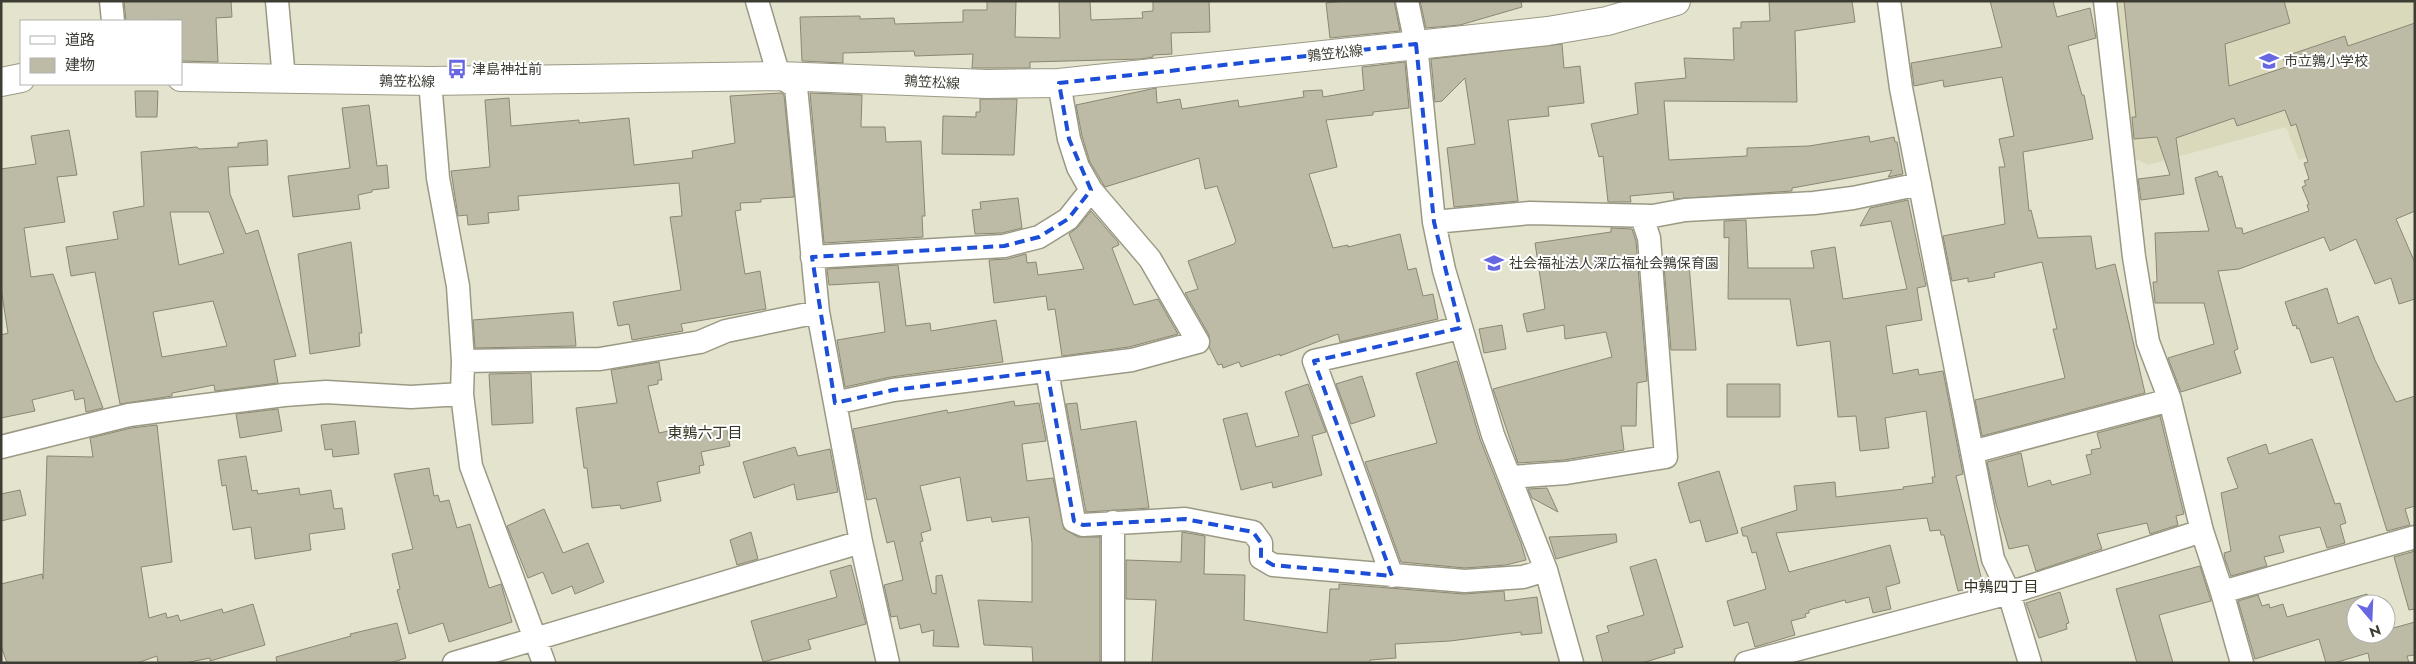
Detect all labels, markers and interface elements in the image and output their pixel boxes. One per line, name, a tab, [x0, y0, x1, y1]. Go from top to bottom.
legend	[20, 20, 182, 85]
text: 道路	[65, 29, 95, 51]
street label: 鶉笠松線	[1306, 40, 1364, 66]
school or university icon: 市立鶉小学校	[2258, 50, 2280, 72]
place label: 市立鶉小学校	[2284, 51, 2368, 71]
text: 建物	[65, 54, 95, 76]
bus stop icon: 津島神社前	[446, 58, 468, 80]
place label: 津島神社前	[472, 59, 542, 79]
street label: 鶉笠松線	[379, 71, 435, 91]
street label: 鶉笠松線	[904, 71, 960, 93]
school or university icon: 社会福祉法人深広福祉会鶉保育園	[1483, 252, 1505, 274]
place label: 社会福祉法人深広福祉会鶉保育園	[1509, 253, 1719, 273]
district label: 東鶉六丁目	[667, 422, 743, 444]
district label: 中鶉四丁目	[1963, 576, 2039, 598]
north arrow	[2346, 594, 2396, 644]
text: N	[2367, 620, 2384, 643]

